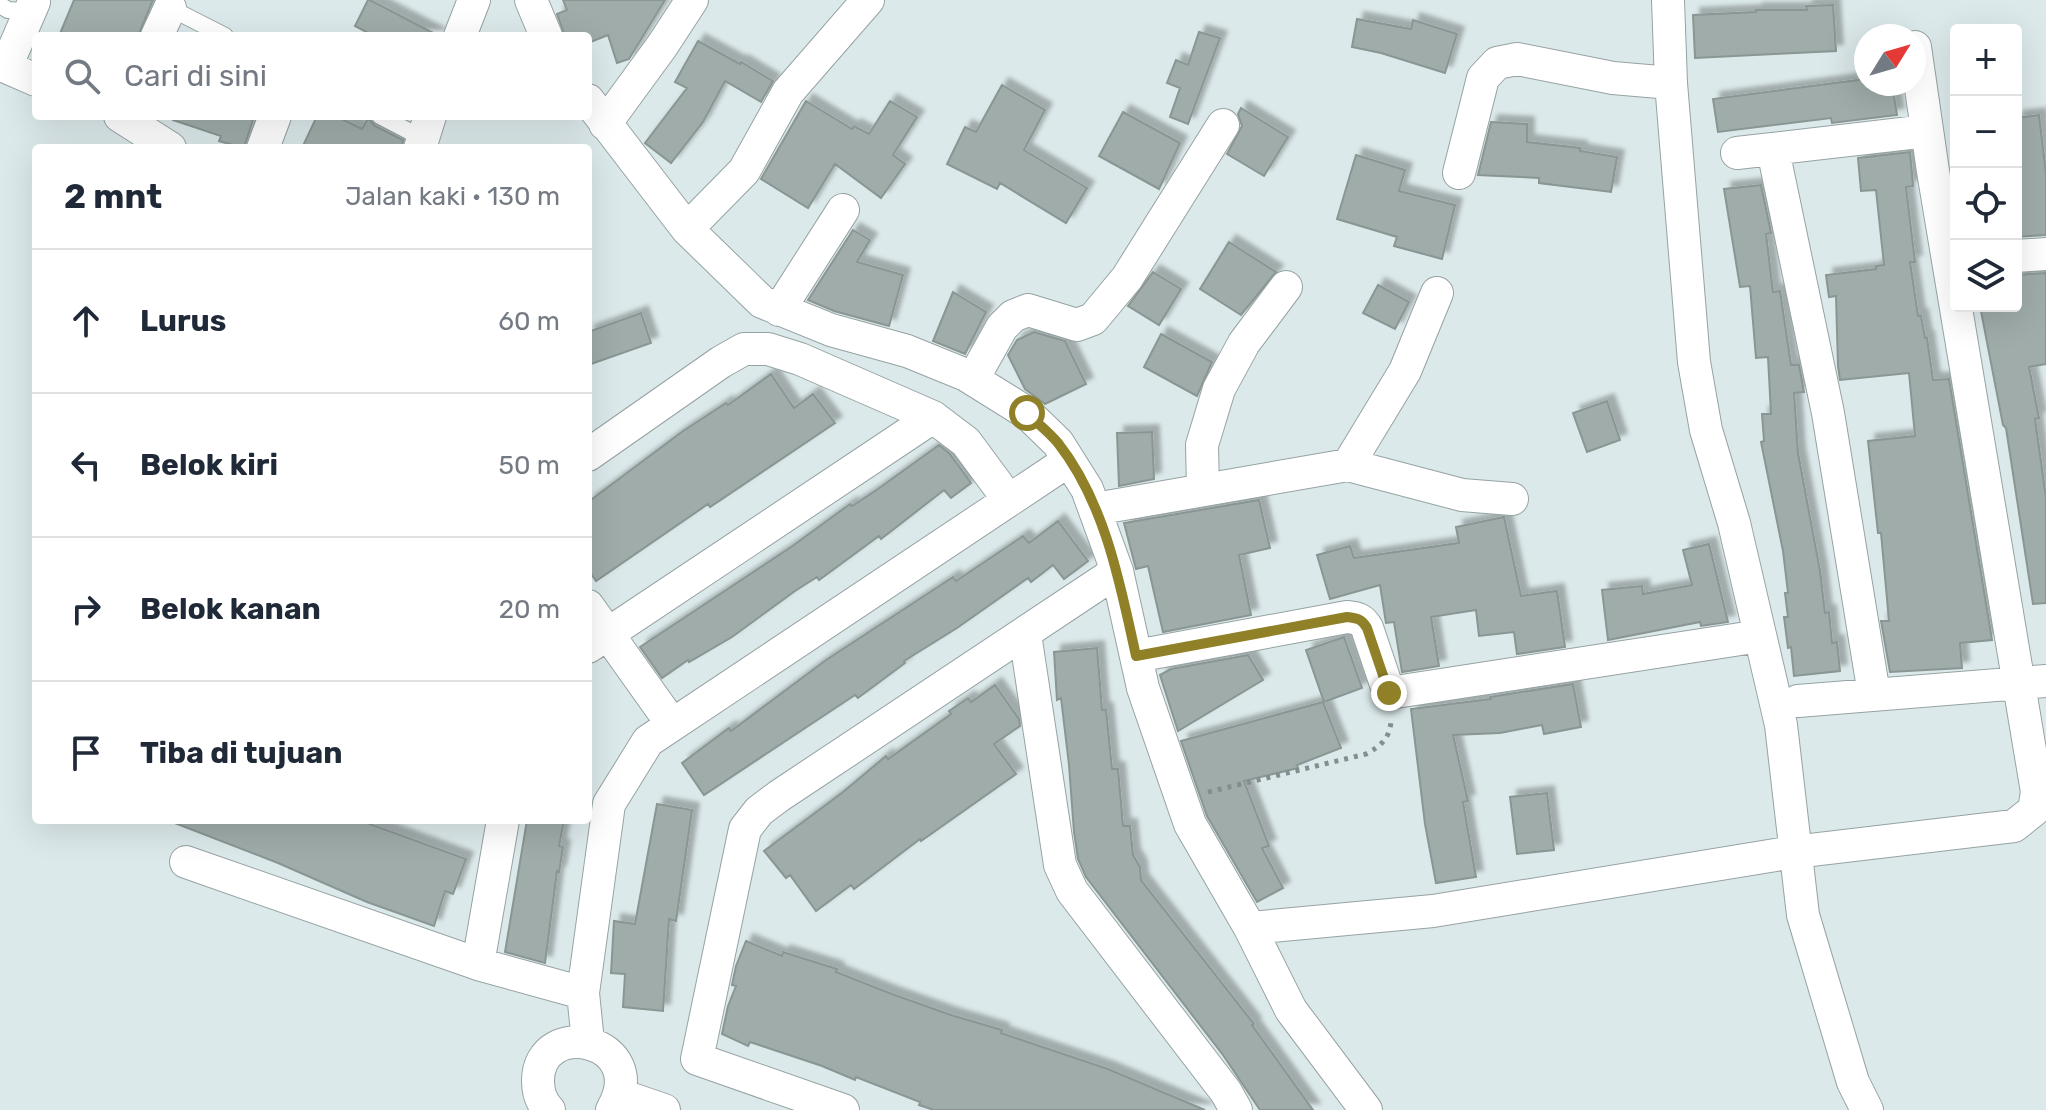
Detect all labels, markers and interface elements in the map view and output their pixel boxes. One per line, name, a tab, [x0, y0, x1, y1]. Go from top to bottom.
north arrow	[1854, 24, 1926, 96]
map controls	[1950, 24, 2022, 312]
button: +	[1950, 24, 2022, 96]
search box	[32, 32, 592, 120]
icon: search	[60, 54, 104, 98]
text: Cari di sini	[124, 58, 267, 94]
button: −	[1950, 96, 2022, 168]
button: locate	[1950, 168, 2022, 240]
text: 2 mnt	[64, 176, 162, 217]
text: Jalan kaki · 130 m	[345, 181, 560, 212]
button: layers	[1950, 240, 2022, 312]
icon: ahead	[64, 299, 108, 343]
text: Lurus	[140, 303, 226, 339]
text: 60 m	[498, 306, 560, 337]
route start	[1009, 395, 1045, 431]
icon: left	[64, 443, 108, 487]
text: Belok kiri	[140, 447, 278, 483]
text: 50 m	[499, 450, 560, 481]
icon: right	[64, 587, 108, 631]
text: Belok kanan	[140, 591, 321, 627]
text: 20 m	[499, 594, 560, 625]
route end	[1371, 675, 1407, 711]
icon: arrive	[64, 731, 108, 775]
text: Tiba di tujuan	[140, 735, 342, 771]

